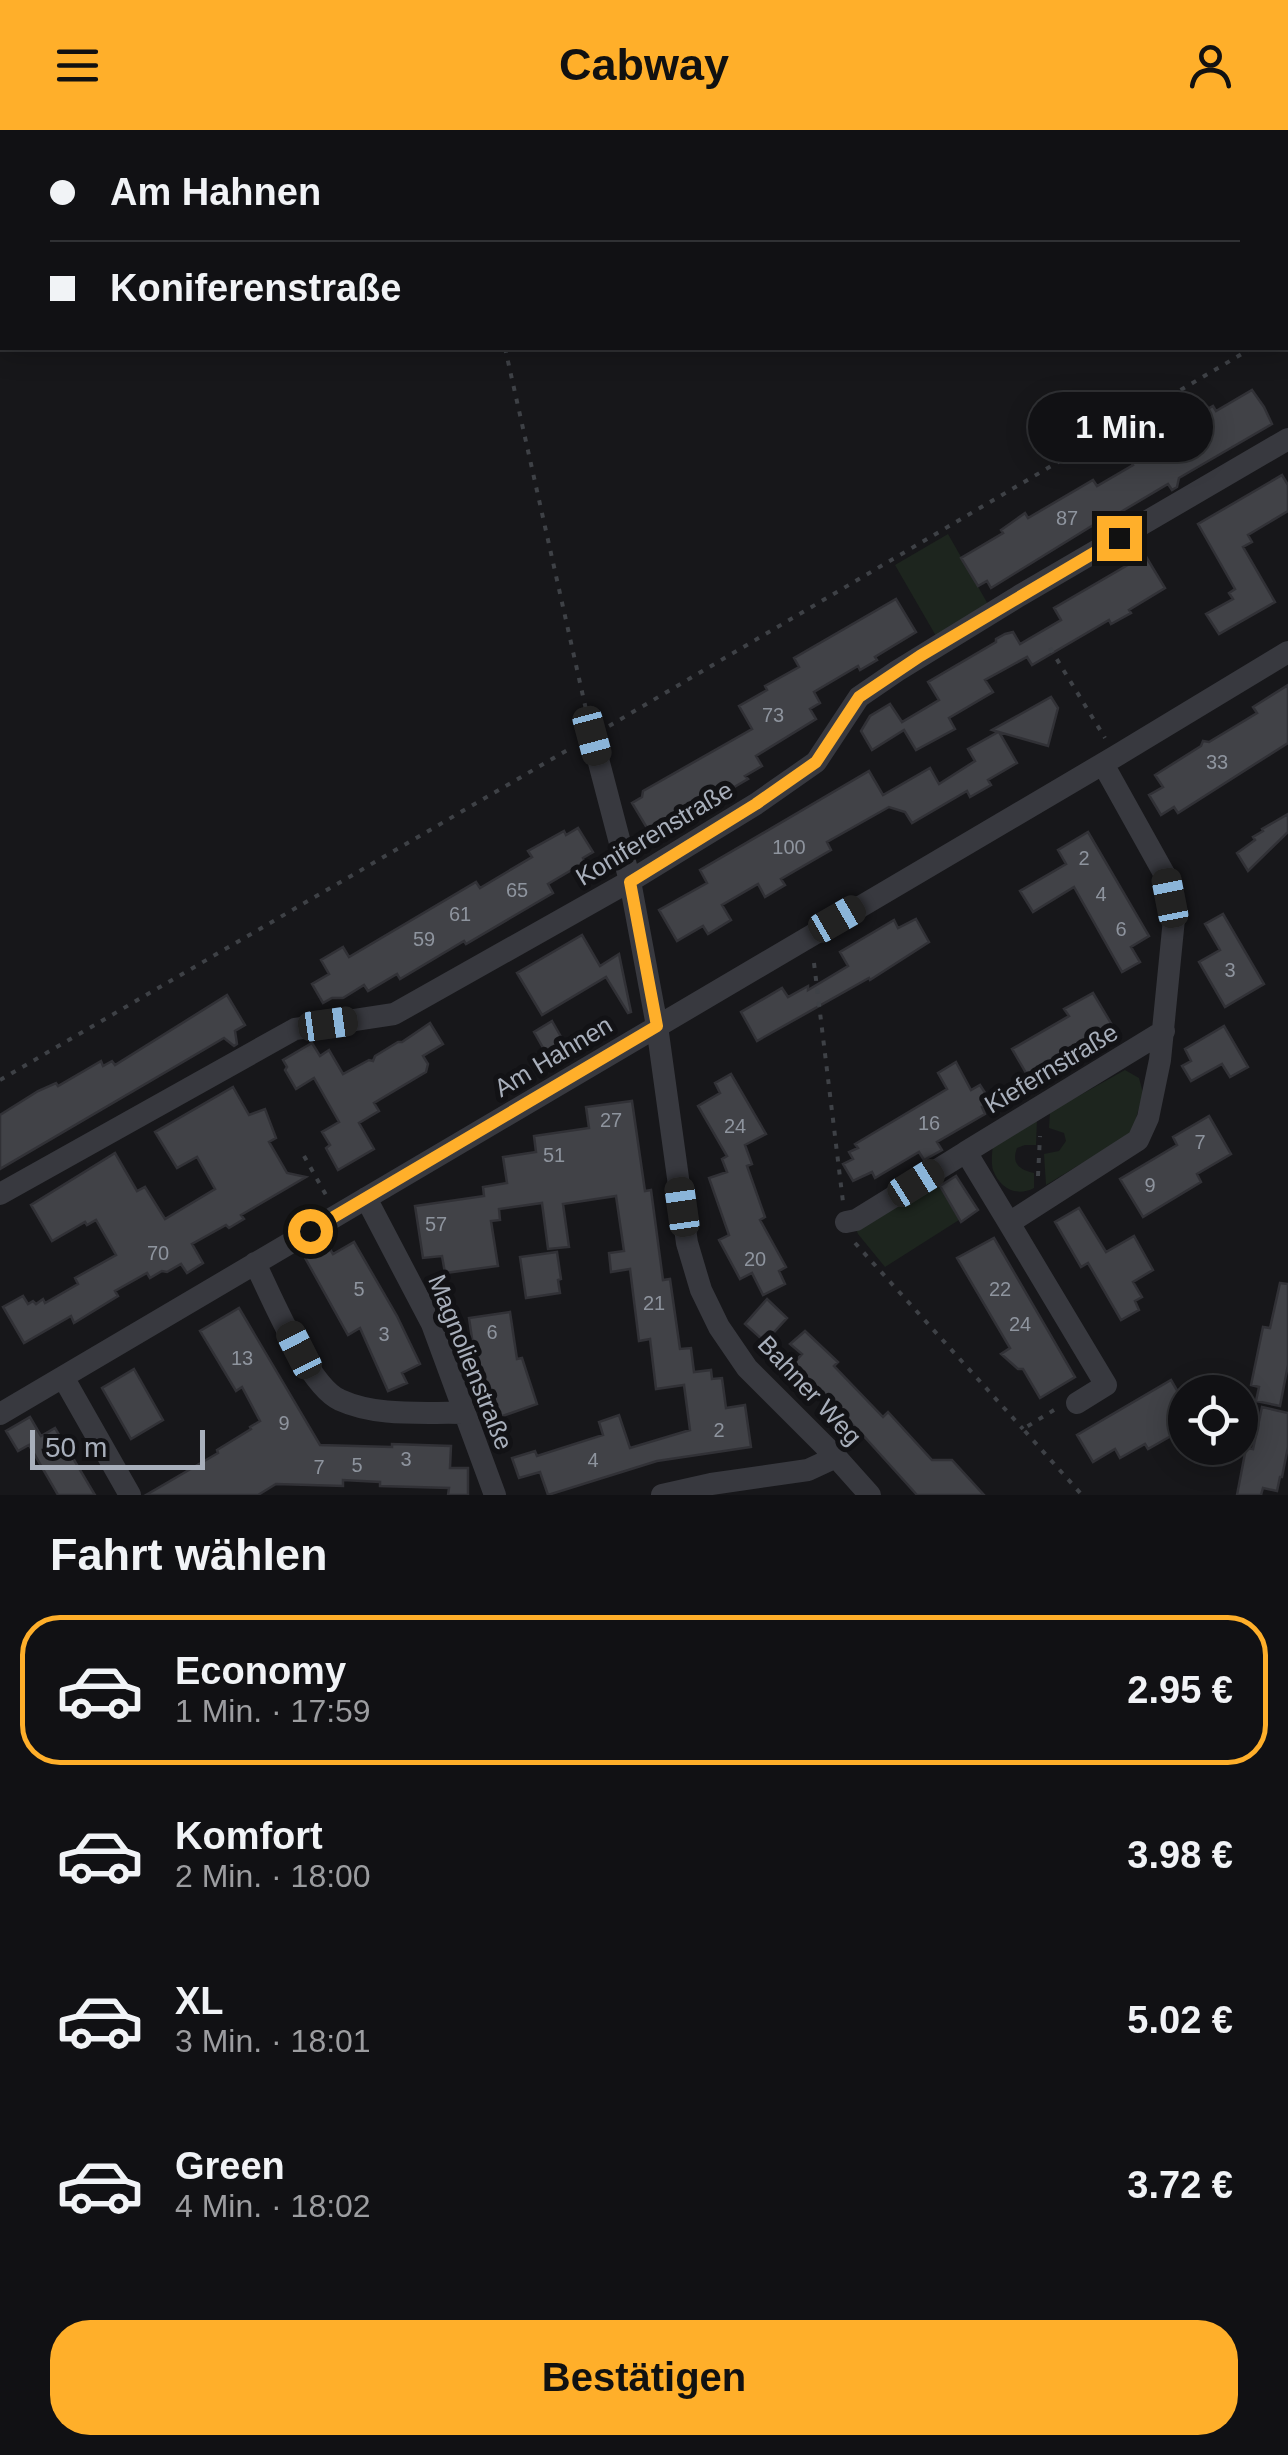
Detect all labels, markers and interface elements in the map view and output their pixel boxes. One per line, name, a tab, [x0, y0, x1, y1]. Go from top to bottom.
icon: menu	[50, 38, 105, 93]
icon: person	[1183, 38, 1238, 93]
text: Cabway	[559, 39, 729, 90]
text: Am Hahnen	[110, 171, 321, 213]
text: Koniferenstraße	[110, 267, 401, 309]
callout: 1 Min.	[1026, 393, 1212, 463]
text: 1 Min.	[1075, 409, 1166, 445]
house number: 87	[1056, 507, 1078, 529]
route end	[1097, 516, 1142, 561]
car	[570, 703, 614, 769]
house number: 73	[762, 704, 784, 726]
house number: 33	[1206, 751, 1228, 773]
street label: Koniferenstraße	[571, 775, 737, 891]
house number: 100	[772, 836, 806, 858]
house number: 2	[1078, 847, 1090, 869]
car	[1150, 866, 1190, 930]
house number: 65	[506, 879, 528, 901]
house number: 4	[1095, 883, 1107, 905]
car	[804, 891, 870, 947]
house number: 61	[449, 903, 471, 925]
house number: 6	[1115, 918, 1127, 940]
house number: 59	[413, 928, 435, 950]
house number: 3	[1224, 959, 1236, 981]
car	[296, 1005, 360, 1043]
street label: Am Hahnen	[489, 1010, 617, 1102]
street label: Kiefernstraße	[979, 1017, 1123, 1119]
house number: 27	[600, 1109, 622, 1131]
house number: 16	[918, 1112, 940, 1134]
house number: 24	[724, 1115, 746, 1137]
house number: 7	[1194, 1131, 1206, 1153]
house number: 51	[543, 1144, 565, 1166]
car	[883, 1154, 949, 1212]
house number: 9	[1144, 1174, 1156, 1196]
car	[663, 1175, 701, 1239]
route start	[288, 1209, 333, 1254]
house number: 57	[425, 1213, 447, 1235]
house number: 70	[147, 1242, 169, 1264]
house number: 20	[744, 1248, 766, 1270]
street label: Magnolienstraße	[423, 1270, 519, 1454]
house number: 5	[353, 1278, 365, 1300]
house number: 22	[989, 1278, 1011, 1300]
house number: 21	[643, 1292, 665, 1314]
house number: 24	[1009, 1313, 1031, 1335]
car	[272, 1316, 326, 1384]
house number: 6	[486, 1321, 498, 1343]
house number: 3	[378, 1323, 390, 1345]
street label: Bahner Weg	[753, 1330, 867, 1450]
house number: 13	[231, 1347, 253, 1369]
map controls	[1168, 1375, 1258, 1465]
button: locate	[1168, 1375, 1258, 1465]
house number: 9	[278, 1412, 290, 1434]
house number: 2	[713, 1419, 725, 1441]
scale bar	[30, 1425, 205, 1470]
text: 50 m	[45, 1432, 107, 1463]
house number: 3	[400, 1448, 412, 1470]
house number: 4	[587, 1449, 599, 1471]
house number: 5	[351, 1454, 363, 1476]
house number: 7	[313, 1456, 325, 1478]
text: Fahrt wählen	[50, 1529, 328, 1580]
icon: car	[55, 1645, 145, 1735]
text: Economy	[175, 1650, 346, 1692]
text: 2.95 €	[1127, 1669, 1233, 1711]
text: 1 Min. · 17:59	[175, 1693, 371, 1729]
icon: car	[55, 1810, 145, 1900]
text: Komfort	[175, 1815, 323, 1857]
text: 3.98 €	[1127, 1834, 1233, 1876]
text: 2 Min. · 18:00	[175, 1858, 371, 1894]
icon: car	[55, 1975, 145, 2065]
text: XL	[175, 1980, 224, 2022]
text: 5.02 €	[1127, 1999, 1233, 2041]
text: 3 Min. · 18:01	[175, 2023, 371, 2059]
icon: car	[55, 2140, 145, 2230]
text: Green	[175, 2145, 285, 2187]
text: 3.72 €	[1127, 2164, 1233, 2206]
text: 4 Min. · 18:02	[175, 2188, 371, 2224]
button: Bestätigen	[50, 2320, 1238, 2435]

